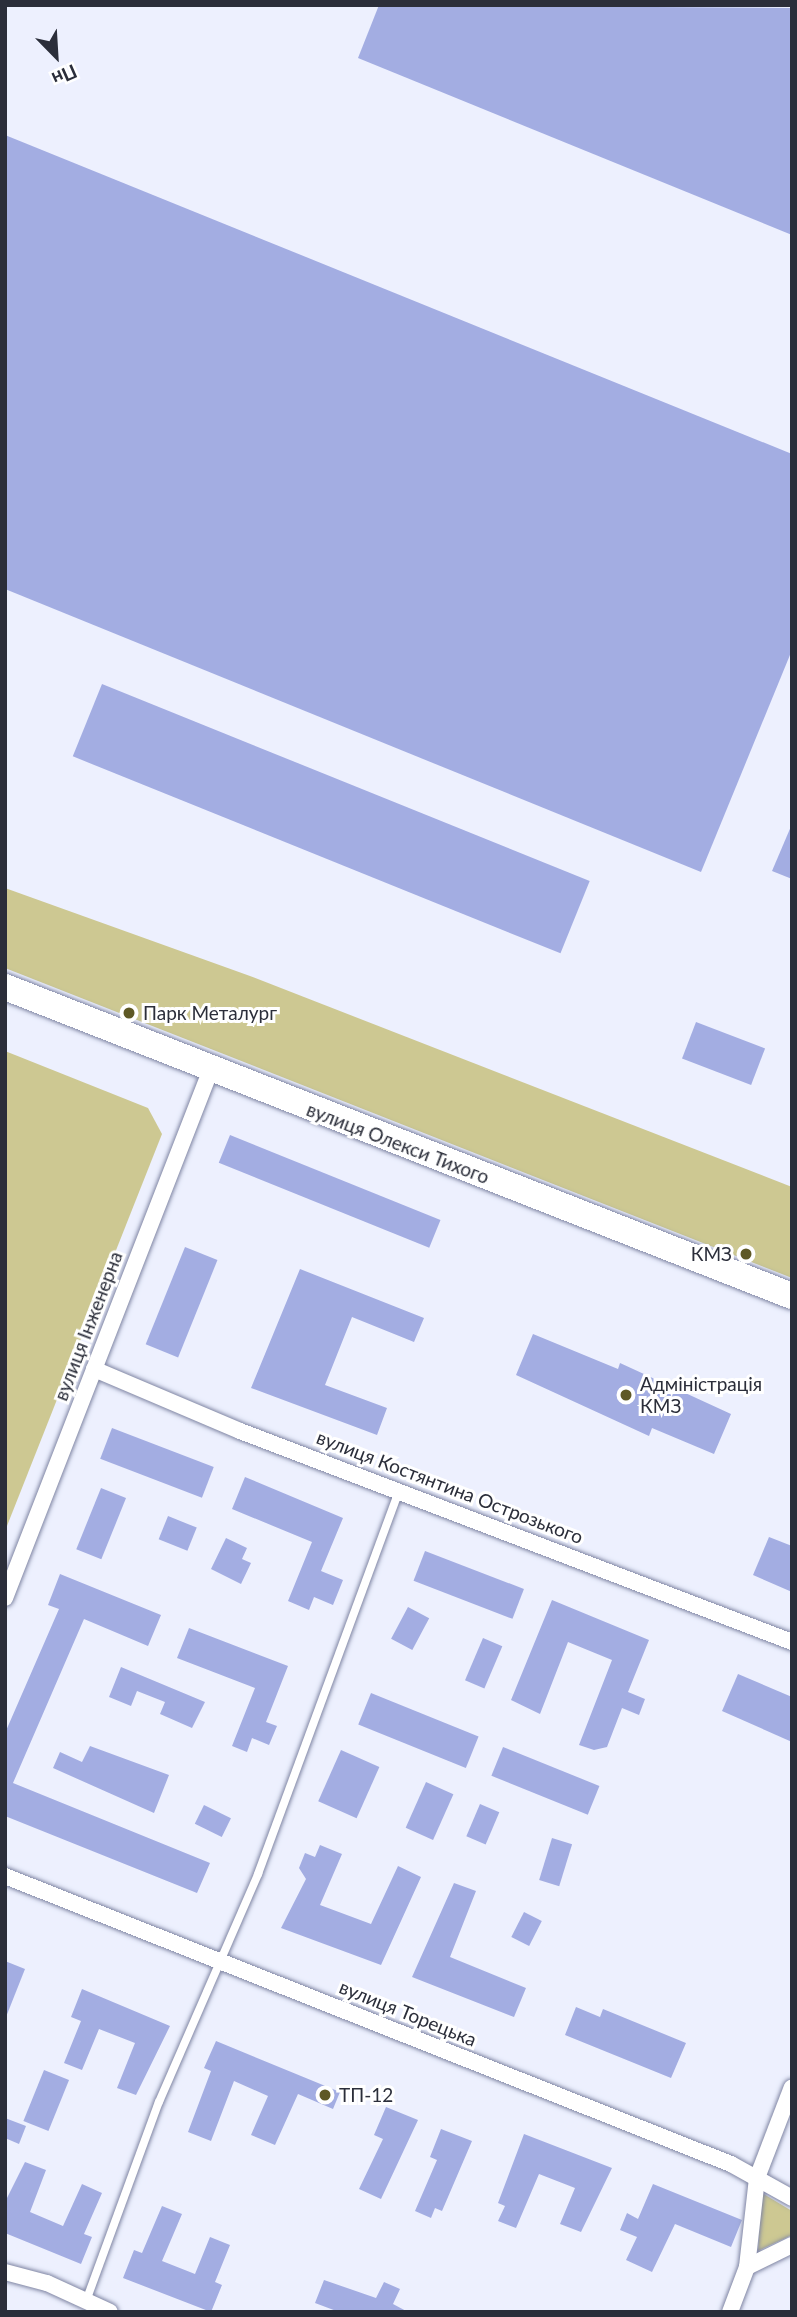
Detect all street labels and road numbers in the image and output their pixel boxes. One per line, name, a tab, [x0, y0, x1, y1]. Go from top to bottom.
street label: вулиця Олекси Тихого	[303, 1098, 493, 1188]
street label: вулиця Інженерна	[49, 1248, 127, 1404]
street label: вулиця Костянтина Острозького	[314, 1426, 586, 1548]
street label: вулиця Торецька	[336, 1975, 480, 2051]

